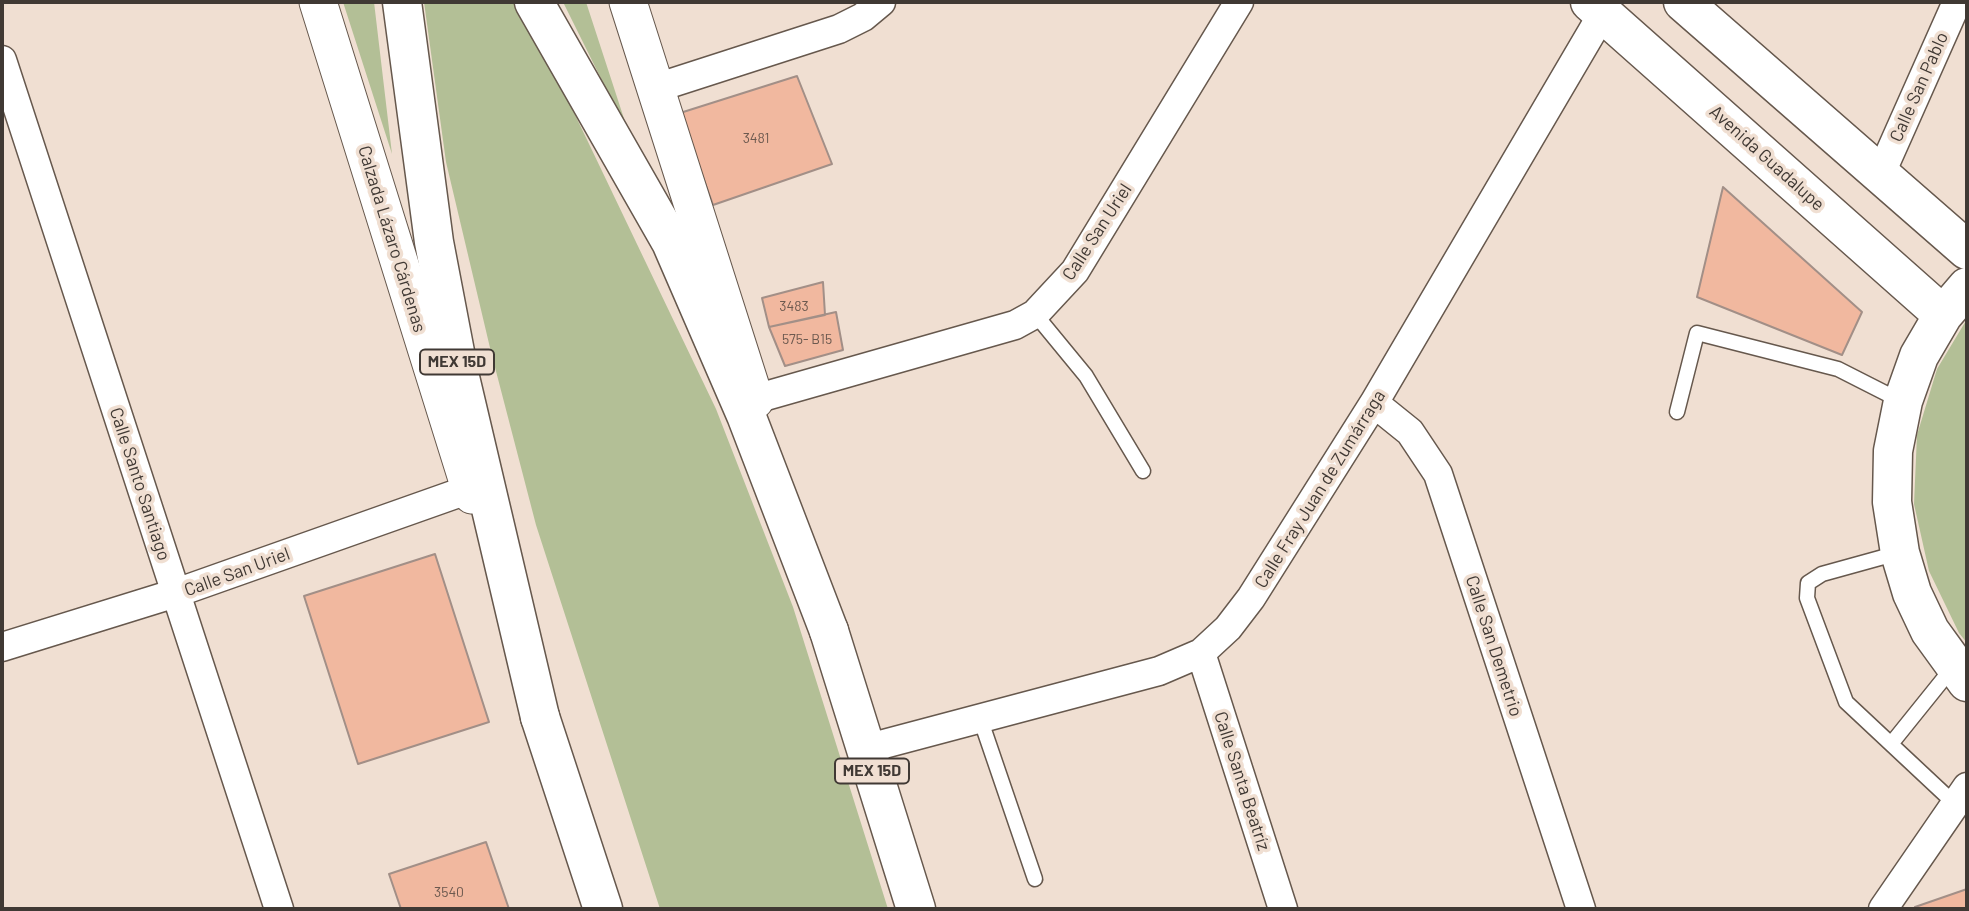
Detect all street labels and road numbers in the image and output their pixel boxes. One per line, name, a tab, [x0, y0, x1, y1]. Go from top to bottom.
street label: Calle San Pablo	[1885, 29, 1953, 145]
street label: Avenida Guadalupe	[1705, 101, 1829, 215]
street label: Calzada Lázaro Cárdenas	[353, 143, 431, 335]
street label: Calle San Uriel	[1058, 180, 1136, 284]
road number: MEX 15D	[420, 350, 494, 374]
street label: Calle Fray Juan de Zumárraga	[1250, 386, 1390, 592]
street label: Calle Santo Santiago	[105, 405, 175, 563]
street label: Calle San Uriel	[181, 543, 293, 601]
street label: Calle San Demetrio	[1461, 573, 1527, 719]
street label: Calle Santa Beatríz	[1209, 709, 1275, 853]
road number: MEX 15D	[835, 758, 909, 784]

